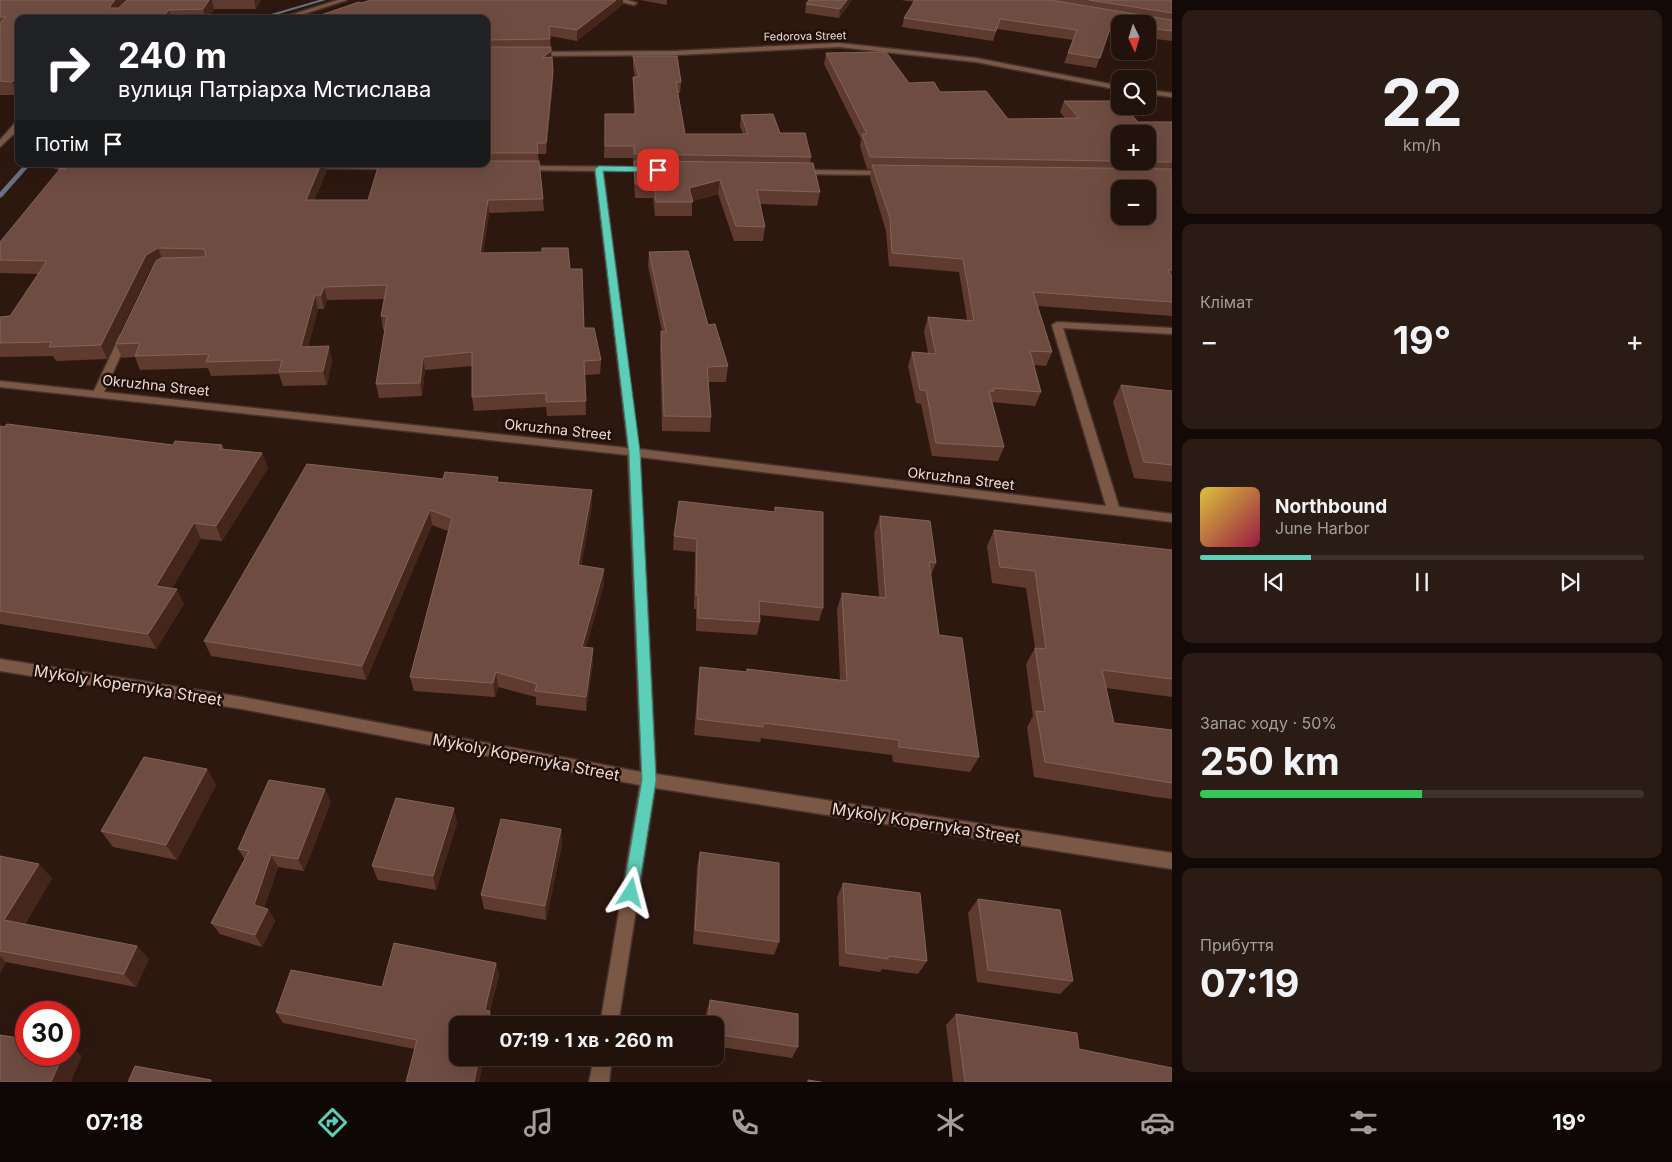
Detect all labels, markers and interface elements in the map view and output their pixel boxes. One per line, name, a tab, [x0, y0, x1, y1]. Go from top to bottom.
north arrow	[1111, 15, 1156, 60]
map controls	[1111, 15, 1156, 225]
street label: Fedorova Street	[764, 28, 847, 44]
text: 240 m	[118, 34, 227, 76]
icon: right	[35, 35, 100, 100]
text: 22	[1381, 63, 1463, 142]
button: search	[1111, 70, 1156, 115]
text: вулиця Патріарха Мстислава	[118, 76, 431, 102]
button: +	[1111, 125, 1156, 170]
icon: arrive	[99, 130, 127, 158]
text: Потім	[35, 133, 89, 156]
text: km/h	[1403, 135, 1441, 155]
pin	[637, 149, 679, 191]
icon: arrive	[644, 156, 672, 184]
button: −	[1111, 180, 1156, 225]
text: Клімат	[1200, 292, 1253, 312]
text: 19°	[1393, 317, 1451, 363]
text: −	[1200, 324, 1219, 358]
text: +	[1625, 324, 1644, 358]
street label: Okruzhna Street	[102, 371, 211, 399]
street label: Okruzhna Street	[504, 415, 613, 443]
street label: Okruzhna Street	[907, 463, 1016, 493]
text: Northbound	[1275, 495, 1387, 518]
text: June Harbor	[1275, 518, 1369, 538]
icon: previous	[1260, 568, 1288, 596]
icon: pause	[1408, 568, 1436, 596]
icon: next	[1556, 568, 1584, 596]
street label: Mykoly Kopernyka Street	[33, 660, 223, 710]
text: Запас ходу · 50%	[1200, 713, 1337, 733]
street label: Mykoly Kopernyka Street	[431, 729, 621, 785]
text: 250 km	[1200, 738, 1340, 784]
street label: Mykoly Kopernyka Street	[831, 798, 1021, 848]
position arrow	[604, 866, 656, 918]
text: Прибуття	[1200, 935, 1274, 955]
text: 07:19	[1200, 960, 1299, 1006]
speed limit sign: 30	[15, 1001, 80, 1066]
text: 07:19 · 1 хв · 260 m	[499, 1029, 674, 1052]
icon: directions	[315, 1105, 350, 1140]
icon: music	[521, 1105, 556, 1140]
icon: phone	[727, 1105, 762, 1140]
icon: climate	[933, 1105, 968, 1140]
icon: car	[1140, 1105, 1175, 1140]
icon: filters	[1346, 1105, 1381, 1140]
text: 07:18	[86, 1109, 143, 1135]
text: 19°	[1552, 1109, 1586, 1135]

